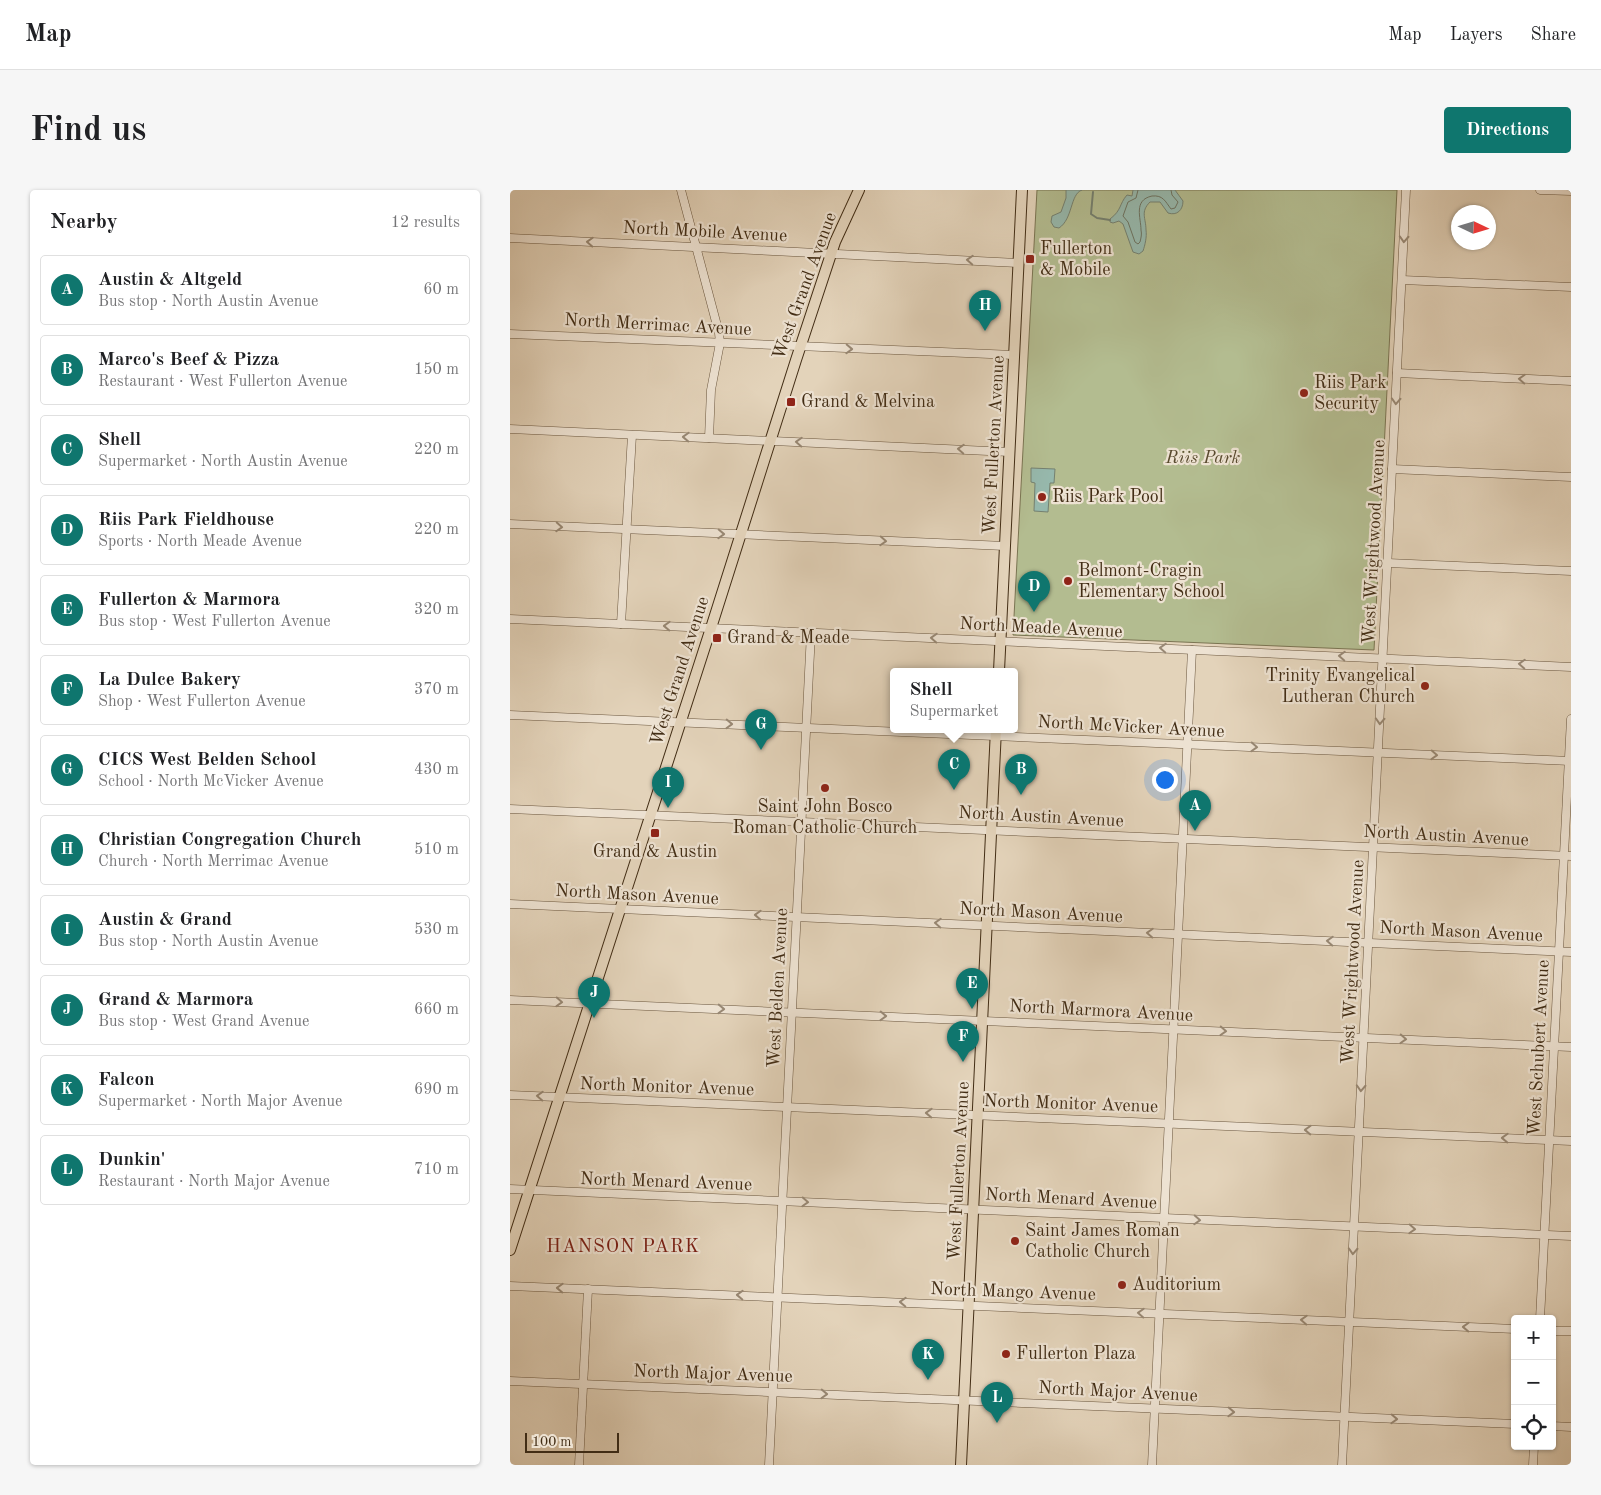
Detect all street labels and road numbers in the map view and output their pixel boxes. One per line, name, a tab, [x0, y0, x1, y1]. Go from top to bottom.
street label: West Grand Avenue	[770, 210, 840, 362]
street label: North Mobile Avenue	[622, 219, 788, 245]
street label: North Merrimac Avenue	[564, 311, 752, 339]
street label: West Fullerton Avenue	[980, 355, 1008, 535]
street label: West Wrightwood Avenue	[1360, 439, 1388, 645]
street label: West Grand Avenue	[647, 594, 713, 748]
street label: North Meade Avenue	[959, 615, 1123, 641]
street label: North McVicker Avenue	[1037, 713, 1225, 741]
street label: North Austin Avenue	[958, 804, 1124, 830]
street label: North Austin Avenue	[1363, 823, 1529, 849]
street label: West Wrightwood Avenue	[1339, 859, 1367, 1065]
street label: North Mason Avenue	[555, 882, 719, 908]
street label: North Mason Avenue	[959, 900, 1123, 926]
street label: West Belden Avenue	[765, 908, 791, 1068]
street label: North Mason Avenue	[1379, 919, 1543, 945]
street label: West Schubert Avenue	[1525, 959, 1553, 1137]
street label: North Marmora Avenue	[1008, 997, 1194, 1025]
street label: North Monitor Avenue	[579, 1075, 755, 1099]
street label: West Fullerton Avenue	[945, 1081, 973, 1261]
street label: North Monitor Avenue	[983, 1092, 1159, 1116]
street label: North Menard Avenue	[580, 1170, 752, 1194]
street label: North Menard Avenue	[985, 1186, 1157, 1212]
street label: North Mango Avenue	[930, 1280, 1096, 1304]
street label: North Major Avenue	[633, 1362, 793, 1386]
street label: North Major Avenue	[1038, 1379, 1198, 1405]

